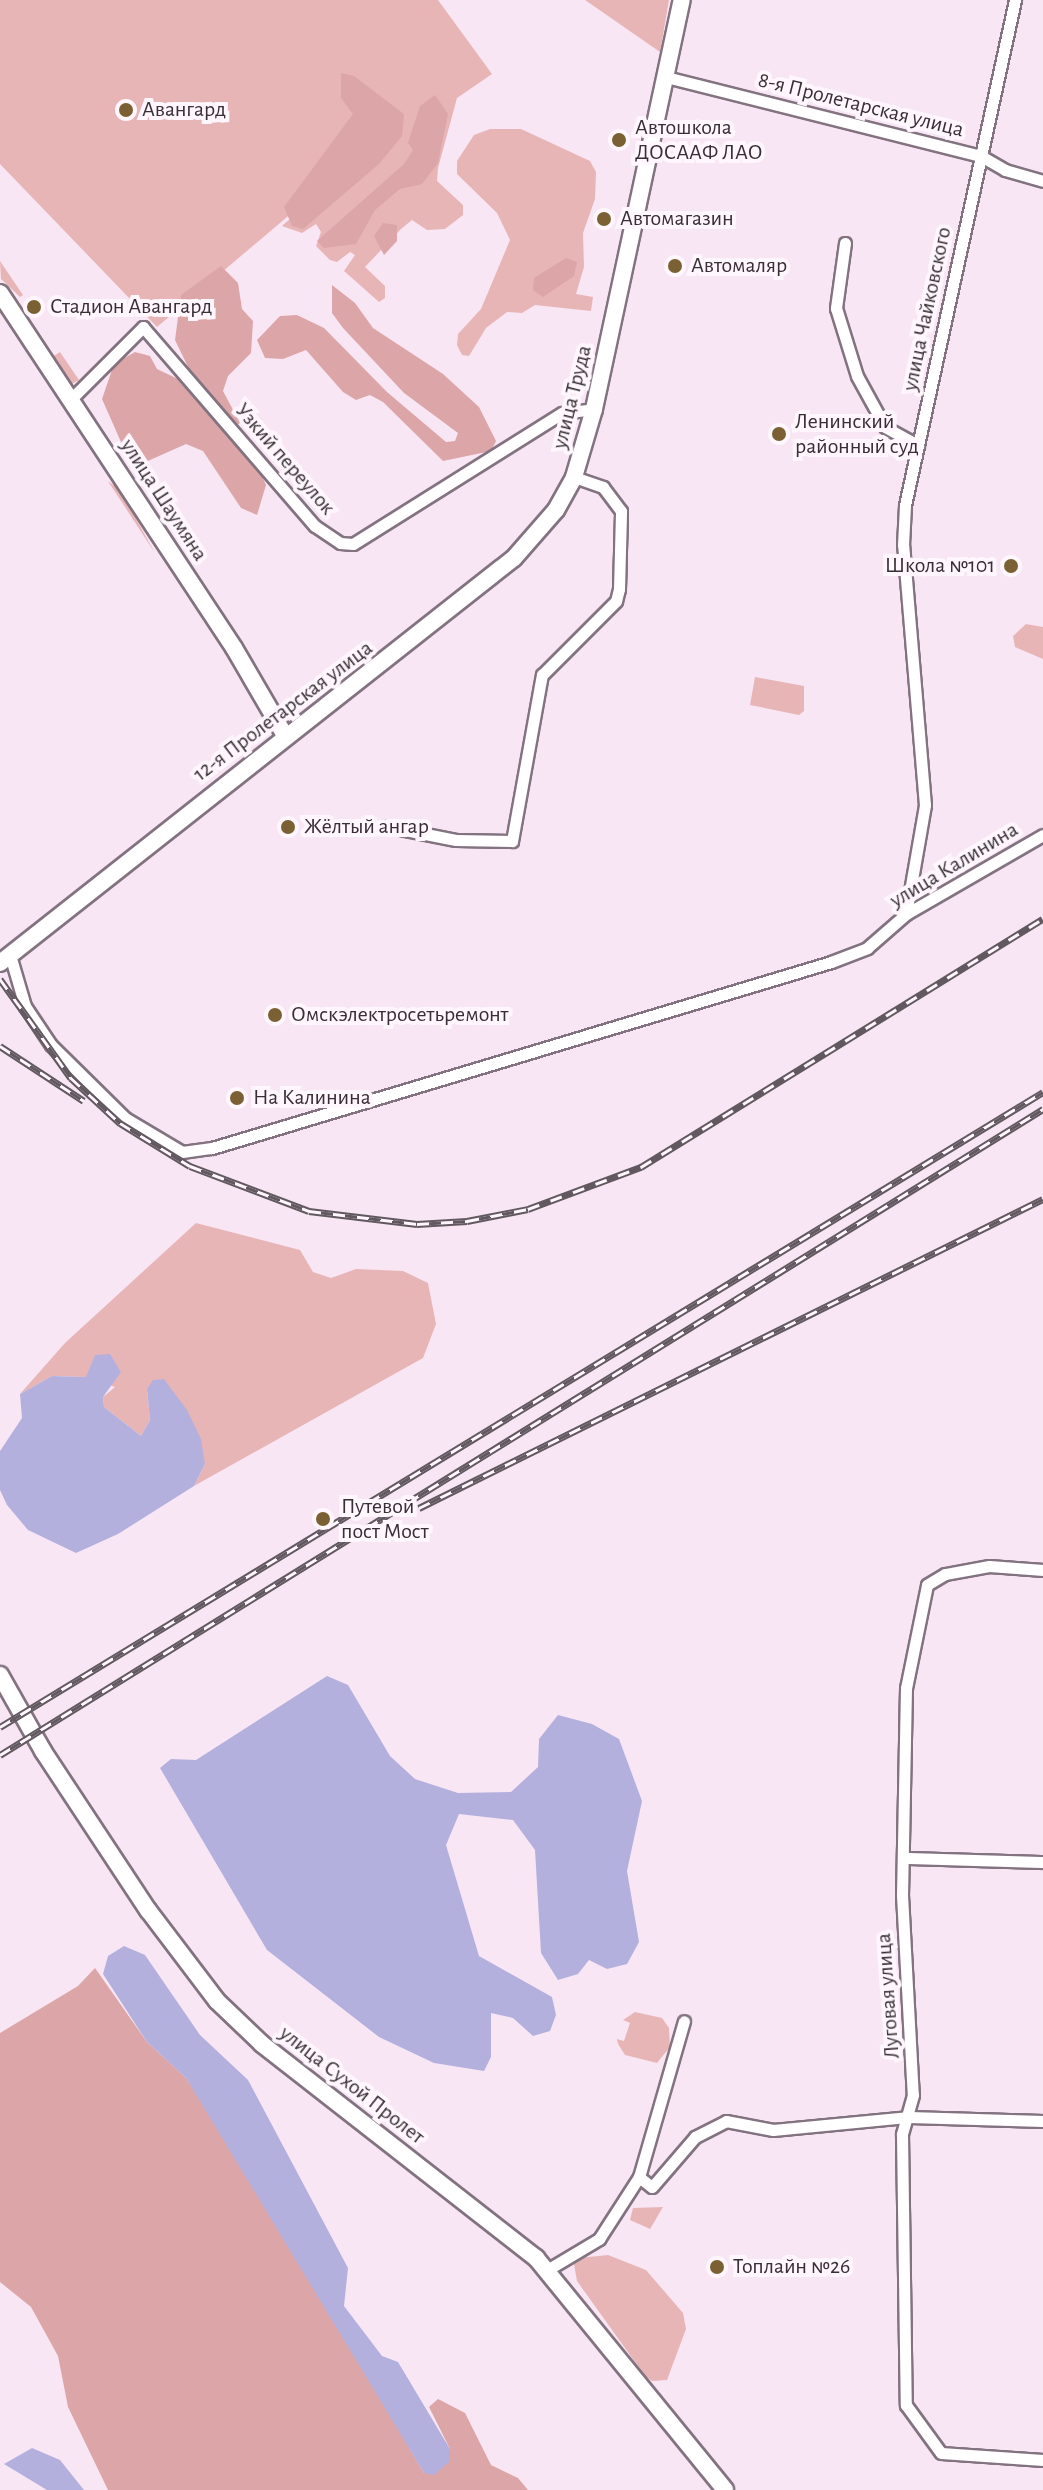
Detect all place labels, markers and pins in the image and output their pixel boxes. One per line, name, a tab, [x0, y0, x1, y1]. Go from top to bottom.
place label: Авангард	[142, 97, 226, 123]
marker: Авангард	[117, 101, 135, 119]
place label: Автошкола ДОСААФ ЛАО	[635, 114, 763, 166]
marker: Автошкола ДОСААФ ЛАО	[610, 131, 628, 149]
place label: Автомагазин	[620, 206, 734, 232]
marker: Автомагазин	[595, 210, 613, 228]
place label: Автомаляр	[691, 253, 787, 279]
marker: Автомаляр	[666, 257, 684, 275]
place label: Стадион Авангард	[50, 294, 212, 320]
marker: Стадион Авангард	[25, 298, 43, 316]
place label: Ленинский районный суд	[795, 408, 919, 460]
marker: Ленинский районный суд	[770, 425, 788, 443]
place label: Школа №101	[885, 553, 995, 579]
marker: Школа №101	[1002, 557, 1020, 575]
place label: Жёлтый ангар	[304, 814, 429, 840]
marker: Жёлтый ангар	[279, 818, 297, 836]
place label: Омскэлектросетьремонт	[291, 1002, 509, 1028]
marker: Омскэлектросетьремонт	[266, 1006, 284, 1024]
place label: На Калинина	[253, 1085, 371, 1111]
marker: На Калинина	[228, 1089, 246, 1107]
place label: Путевой пост Мост	[341, 1493, 429, 1544]
marker: Путевой пост Мост	[312, 1508, 334, 1530]
place label: Топлайн №26	[733, 2254, 850, 2280]
marker: Топлайн №26	[708, 2258, 726, 2276]

